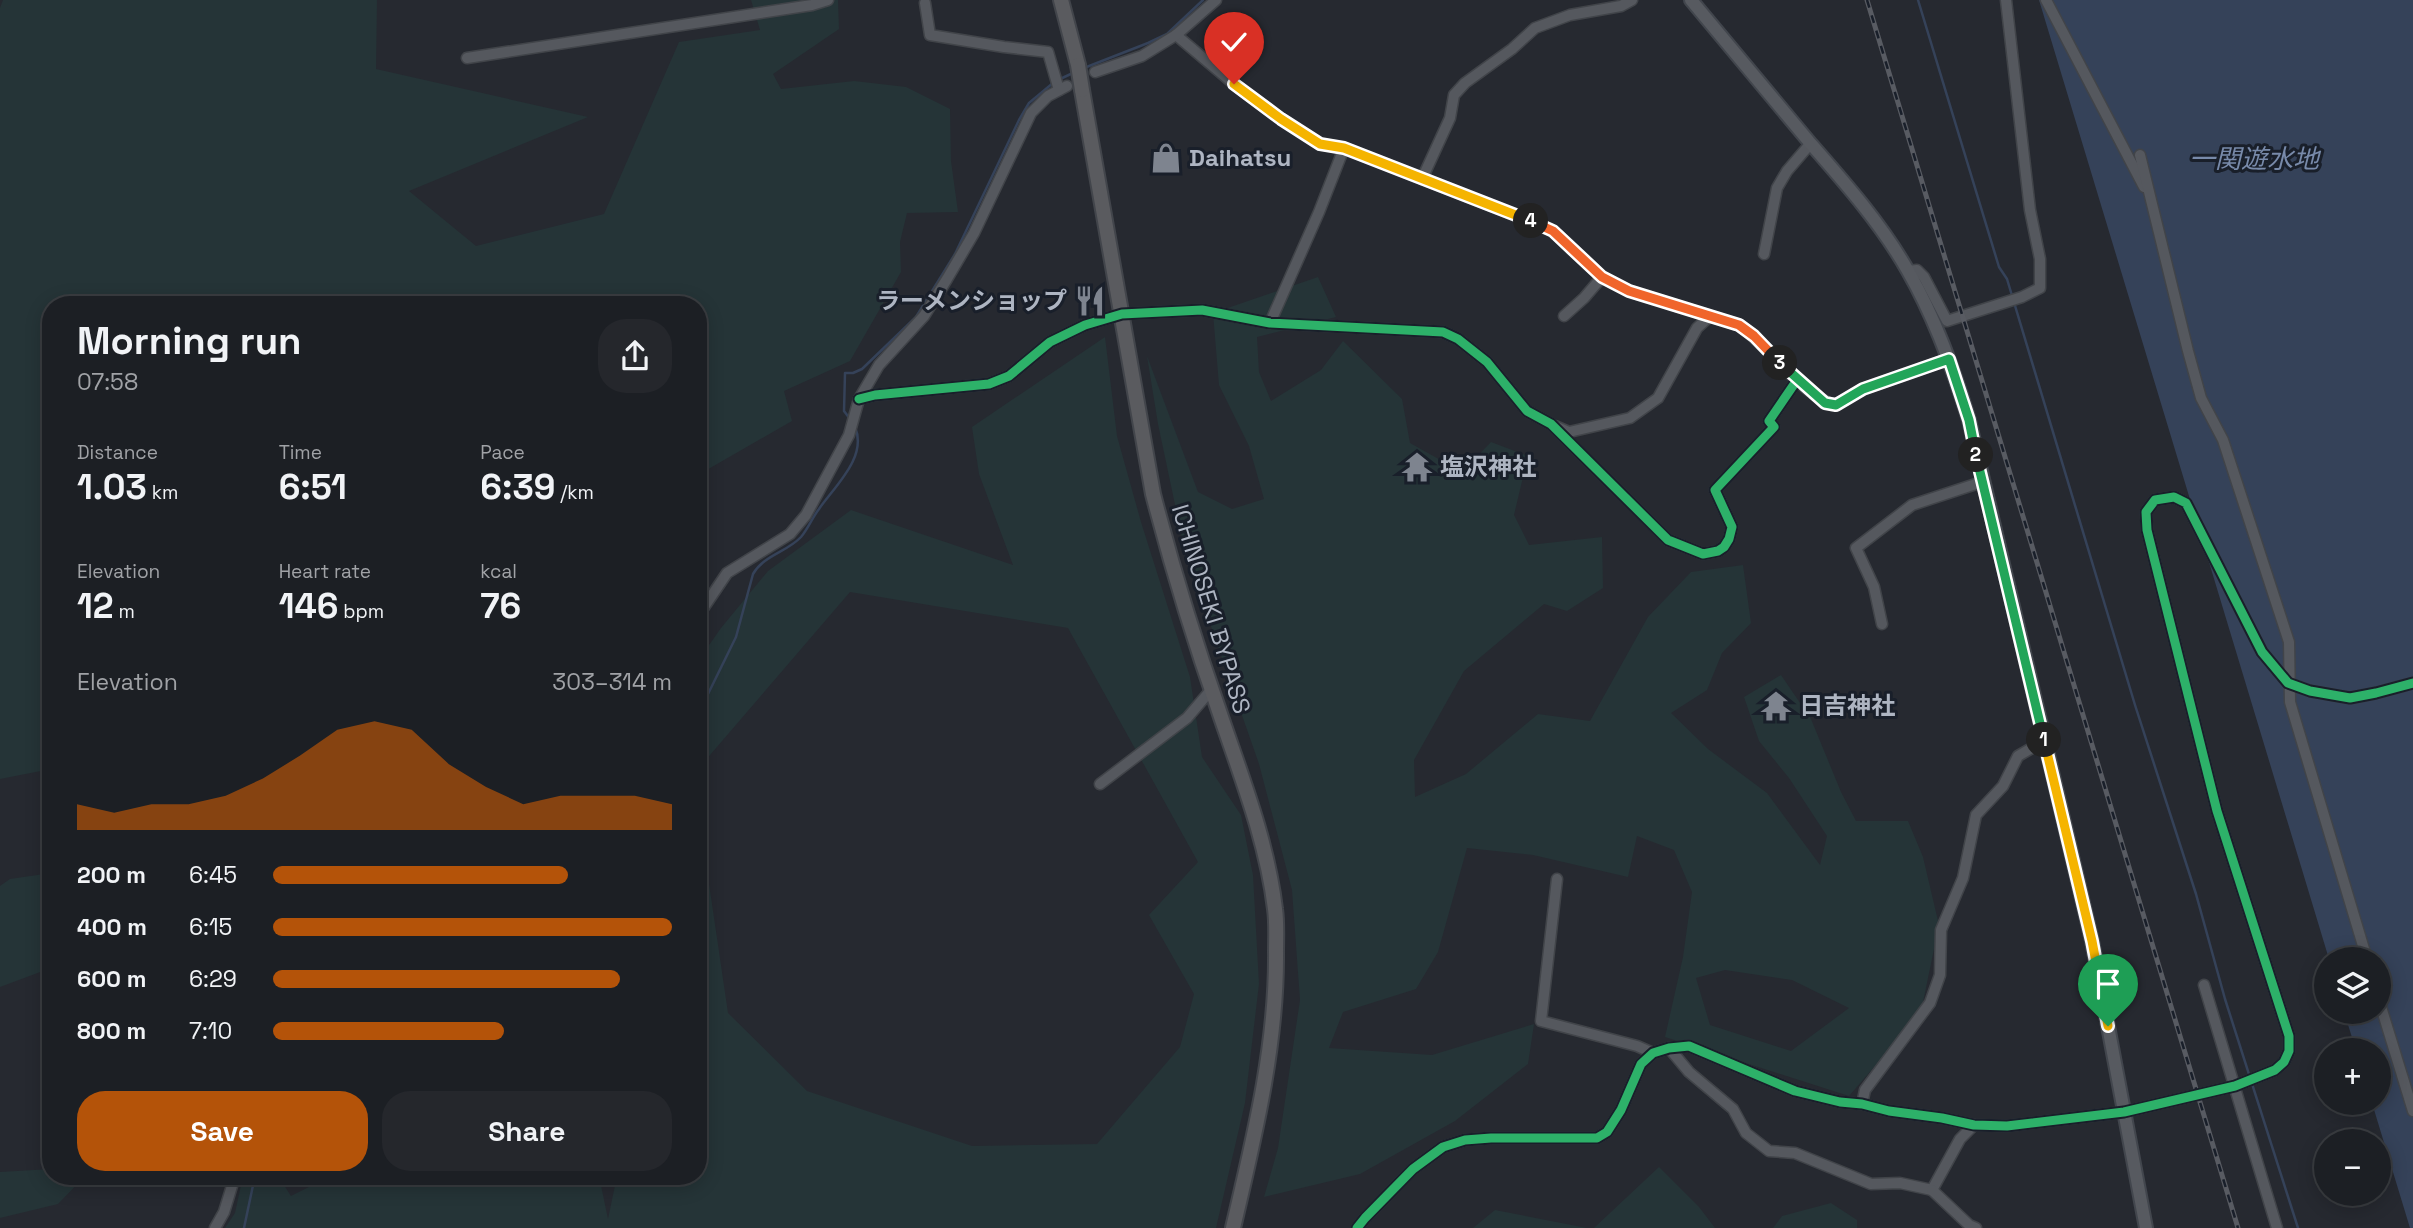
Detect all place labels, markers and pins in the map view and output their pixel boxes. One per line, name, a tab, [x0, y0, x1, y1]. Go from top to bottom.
pin	[1204, 12.0, 1264, 84]
shop icon: Daihatsu	[1149, 141, 1183, 175]
place label: Daihatsu	[1189, 142, 1291, 173]
pin: 4	[1514, 204, 1548, 238]
restaurant icon: ラーメンショップ	[1073, 284, 1107, 318]
place label: ラーメンショップ	[876, 285, 1067, 316]
pin: 3	[1762, 346, 1798, 380]
pin: 2	[1958, 438, 1994, 472]
temple icon: 塩沢神社	[1400, 450, 1434, 484]
place label: 塩沢神社	[1440, 451, 1536, 482]
temple icon: 日吉神社	[1759, 689, 1793, 723]
place label: 日吉神社	[1799, 690, 1895, 721]
pin: 1	[2026, 722, 2062, 758]
pin	[2078, 954, 2138, 1026]

